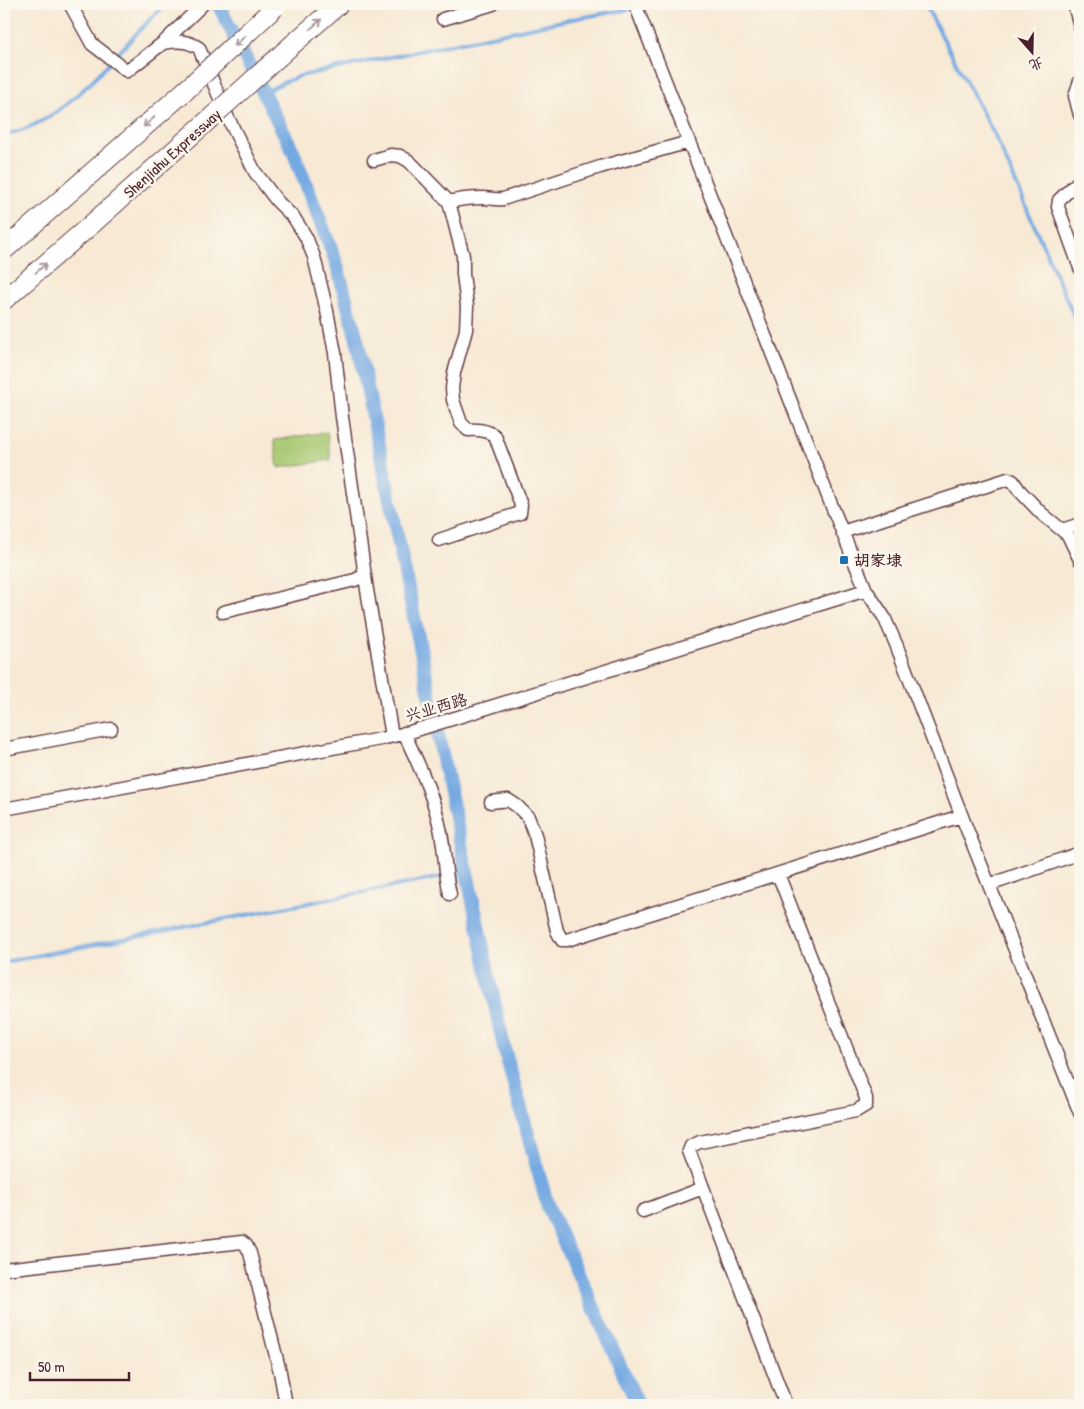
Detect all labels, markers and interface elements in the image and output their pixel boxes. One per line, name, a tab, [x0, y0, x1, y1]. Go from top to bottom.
one-way arrow	[309, 18, 322, 30]
north arrow	[1006, 28, 1056, 78]
one-way arrow	[234, 34, 246, 47]
text: 北	[1027, 53, 1046, 76]
street label: Shenjiahu Expressway	[118, 103, 226, 203]
one-way arrow	[143, 116, 156, 127]
one-way arrow	[34, 262, 47, 274]
place label: 胡家埭	[854, 549, 903, 571]
marker: 胡家埭	[838, 554, 850, 566]
street label: 兴业西路	[402, 688, 470, 726]
scale bar	[30, 1349, 129, 1381]
text: 50 m	[38, 1356, 65, 1377]

